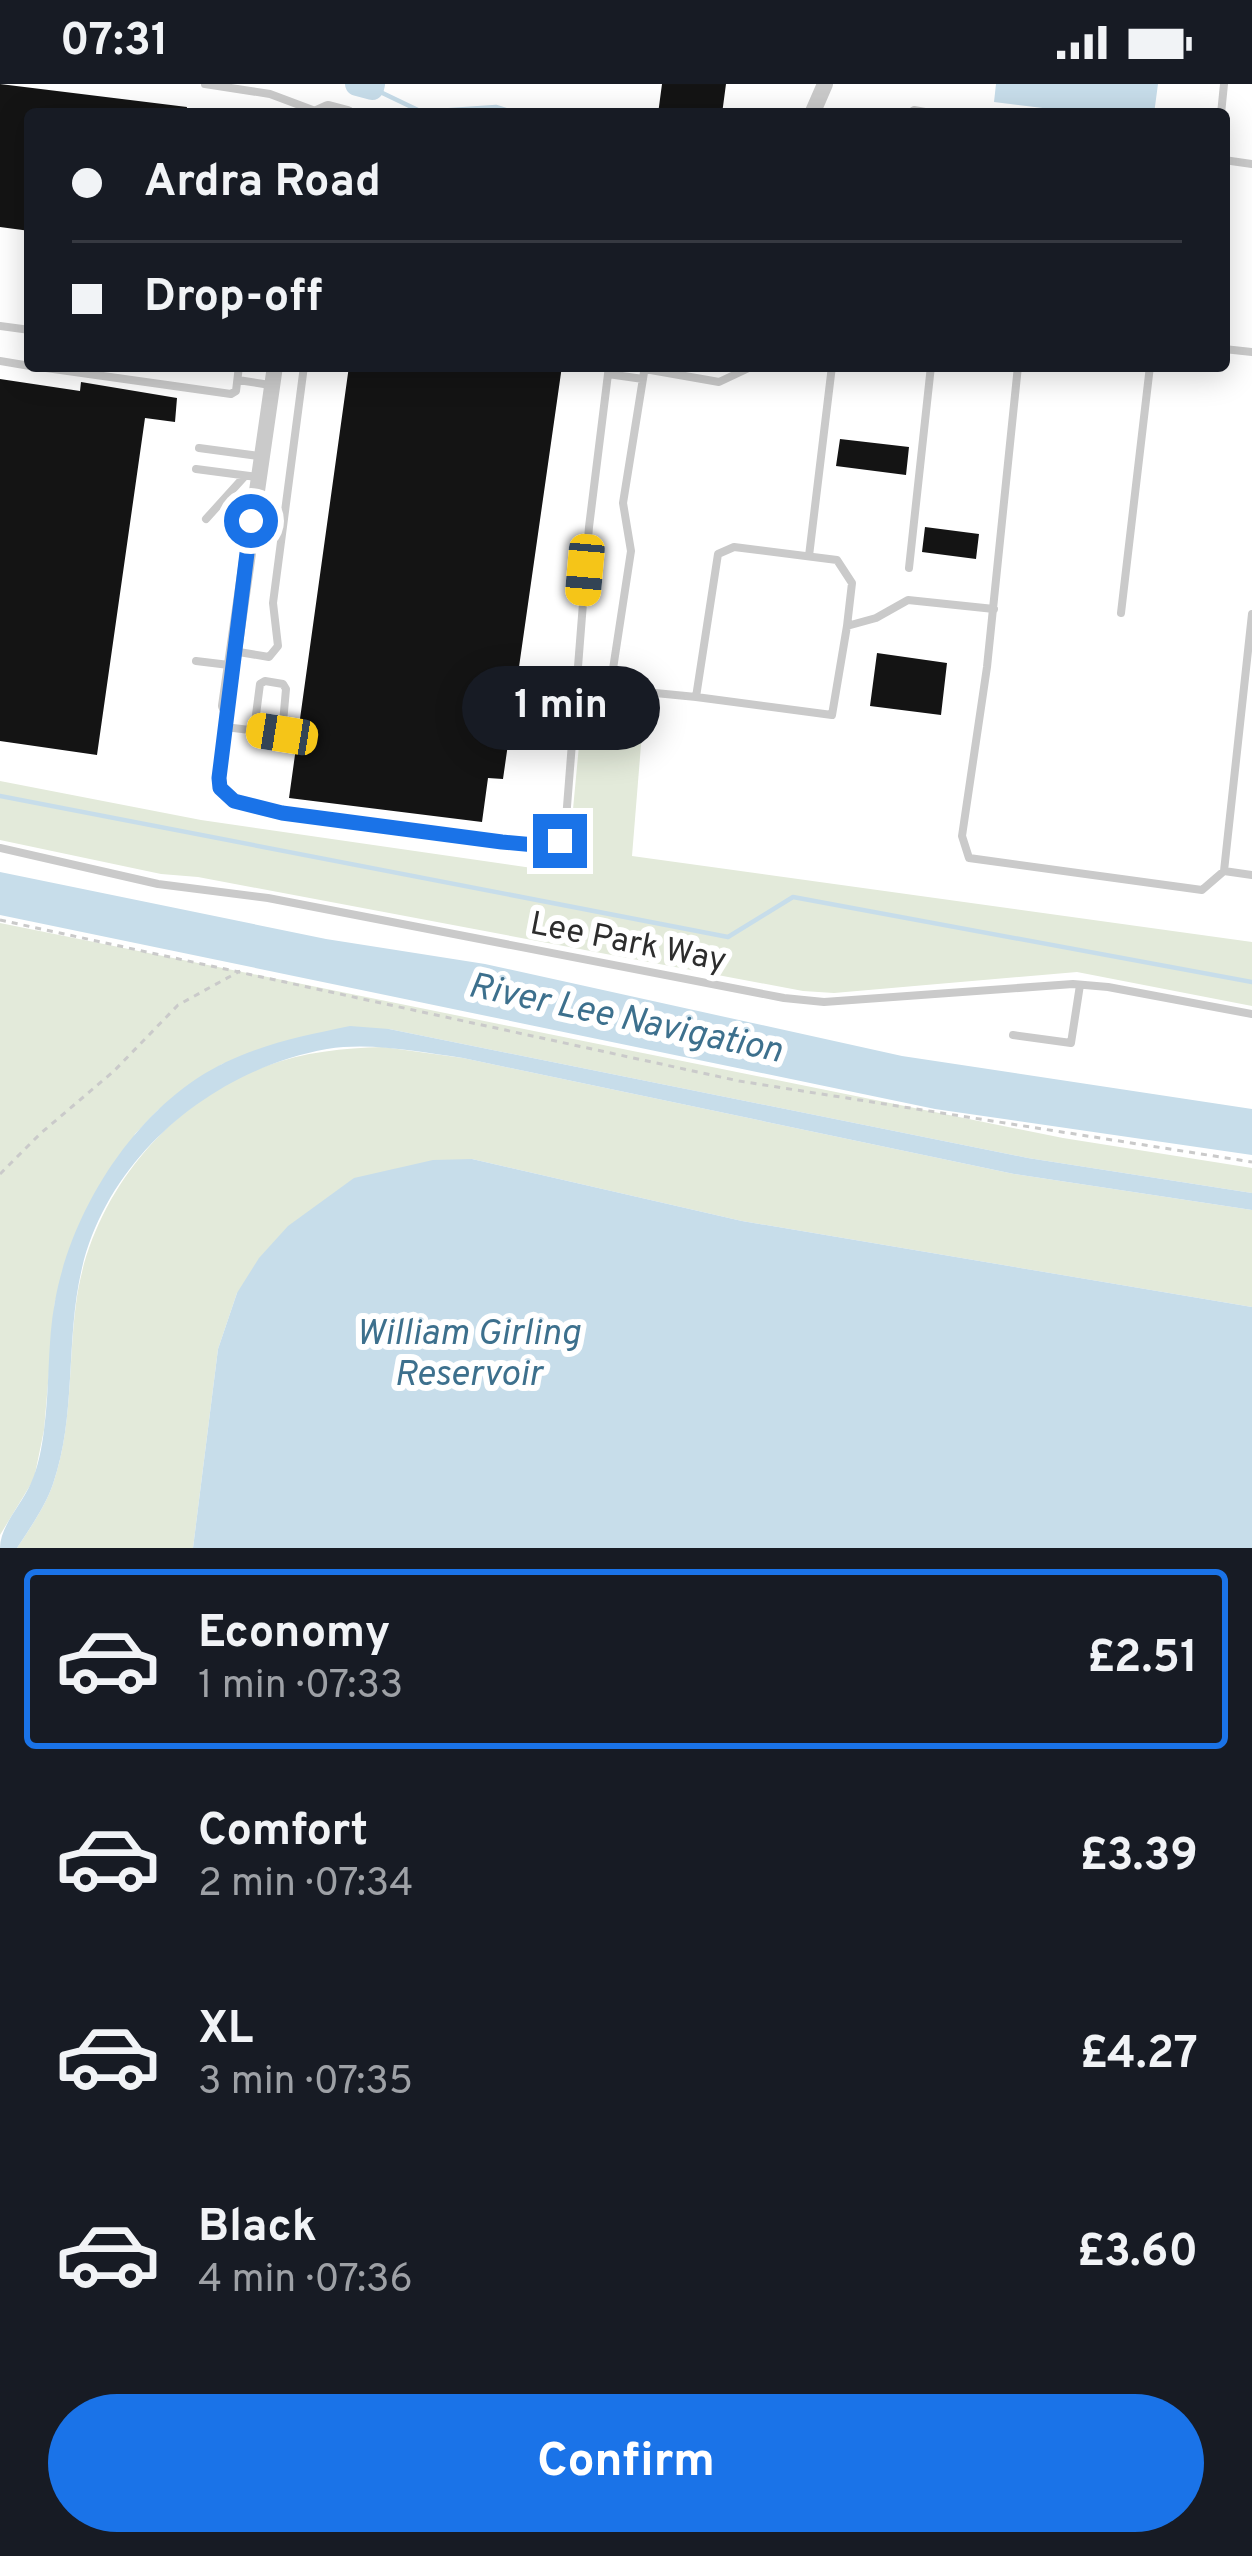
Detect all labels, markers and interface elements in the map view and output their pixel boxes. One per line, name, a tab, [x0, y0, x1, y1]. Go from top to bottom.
text: 07:31	[60, 14, 169, 71]
text: Ardra Road	[144, 155, 381, 212]
text: Drop-off	[144, 270, 323, 327]
route start	[224, 494, 278, 548]
car	[564, 533, 606, 607]
callout: 1 min	[461, 667, 659, 751]
text: 1 min	[514, 683, 608, 732]
car	[244, 711, 320, 757]
route end	[533, 814, 587, 868]
street label: Lee Park Way	[526, 904, 730, 984]
water label: River Lee Navigation	[464, 964, 787, 1076]
water label: William Girling Reservoir	[356, 1312, 581, 1399]
icon: car	[54, 1605, 162, 1713]
text: Economy	[198, 1606, 390, 1663]
text: £2.51	[1087, 1631, 1198, 1688]
text: 1 min · 07:33	[198, 1663, 403, 1712]
icon: car	[54, 1803, 162, 1911]
text: Comfort	[198, 1804, 368, 1861]
text: £3.39	[1079, 1829, 1198, 1886]
text: 2 min · 07:34	[198, 1861, 413, 1910]
icon: car	[54, 2001, 162, 2109]
text: XL	[198, 2002, 253, 2059]
text: £4.27	[1080, 2027, 1198, 2084]
text: 3 min · 07:35	[198, 2059, 413, 2108]
icon: car	[54, 2199, 162, 2307]
text: Black	[198, 2200, 317, 2257]
text: £3.60	[1077, 2225, 1198, 2282]
text: 4 min · 07:36	[198, 2257, 413, 2306]
button: Confirm	[48, 2394, 1204, 2532]

